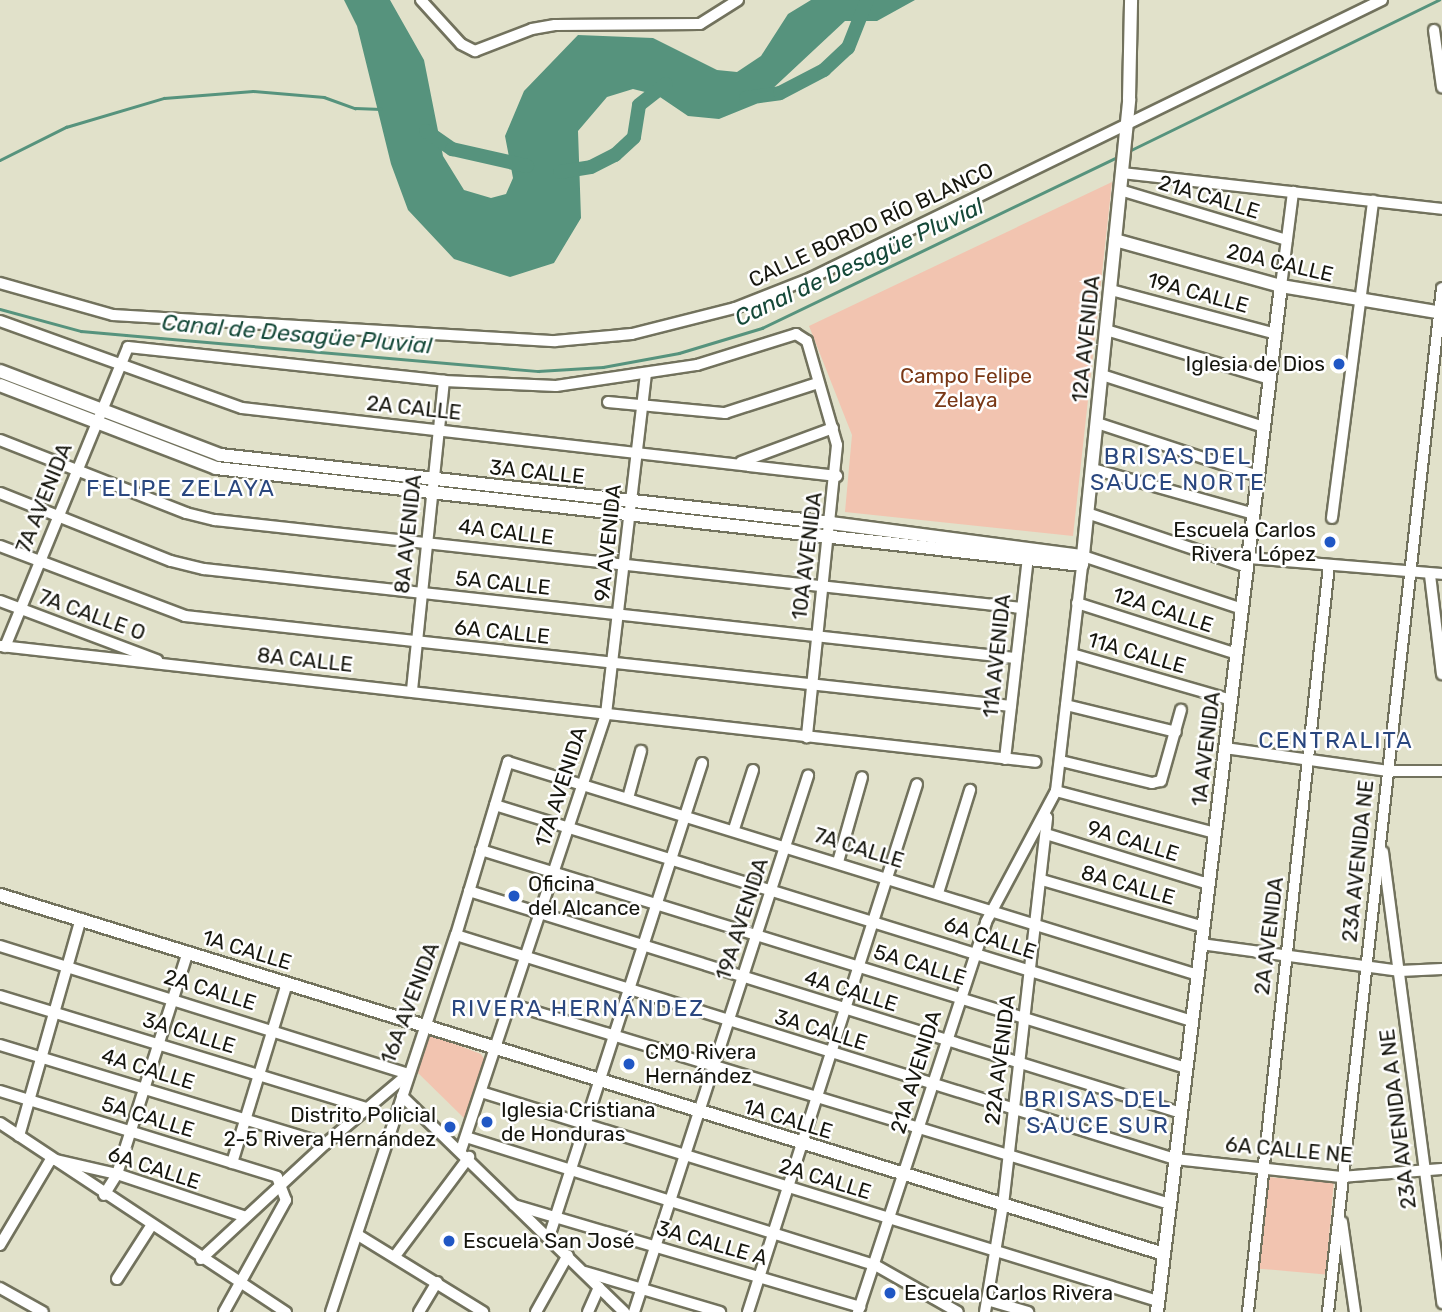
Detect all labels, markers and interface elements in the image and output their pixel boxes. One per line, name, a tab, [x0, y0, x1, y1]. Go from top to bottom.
street label: CALLE BORDO RÍO BLANCO	[745, 157, 997, 293]
street label: 21A CALLE	[1155, 170, 1263, 224]
water label: Canal de Desagüe Pluvial	[730, 192, 988, 332]
street label: 20A CALLE	[1224, 238, 1336, 288]
street label: 19A CALLE	[1144, 267, 1252, 319]
street label: 12A AVENIDA	[1067, 274, 1105, 404]
water label: Canal de Desagüe Pluvial	[161, 308, 433, 360]
place label: Iglesia de Dios	[1186, 351, 1325, 377]
marker: Iglesia de Dios	[1331, 356, 1347, 372]
park label: Campo Felipe Zelaya	[900, 363, 1032, 413]
street label: 2A CALLE	[365, 390, 463, 426]
street label: 7A AVENIDA	[10, 439, 78, 557]
district label: BRISAS DEL SAUCE NORTE	[1091, 442, 1265, 496]
street label: 3A CALLE	[488, 454, 586, 490]
street label: 8A AVENIDA	[389, 473, 427, 595]
district label: FELIPE ZELAYA	[88, 474, 274, 502]
street label: 9A AVENIDA	[589, 482, 627, 604]
street label: 10A AVENIDA	[787, 490, 827, 622]
street label: 4A CALLE	[457, 514, 555, 550]
place label: Escuela Carlos Rivera López	[1173, 517, 1316, 567]
marker: Escuela Carlos Rivera López	[1322, 534, 1338, 550]
street label: 5A CALLE	[454, 565, 552, 601]
street label: 12A CALLE	[1109, 582, 1217, 638]
street label: 7A CALLE O	[35, 584, 149, 646]
street label: 11A AVENIDA	[978, 592, 1016, 720]
street label: 6A CALLE	[453, 614, 551, 650]
street label: 11A CALLE	[1085, 627, 1189, 679]
street label: 8A CALLE	[256, 642, 354, 678]
street label: 1A AVENIDA	[1186, 690, 1226, 808]
street label: 17A AVENIDA	[530, 723, 592, 851]
district label: CENTRALITA	[1260, 726, 1412, 754]
street label: 23A AVENIDA NE	[1337, 778, 1379, 944]
street label: 9A CALLE	[1084, 815, 1182, 867]
street label: 7A CALLE	[811, 822, 907, 874]
street label: 19A AVENIDA	[710, 854, 774, 984]
street label: 8A CALLE	[1078, 860, 1178, 910]
place label: Oficina del Alcance	[528, 871, 641, 921]
street label: 2A AVENIDA	[1249, 875, 1289, 997]
marker: Oficina del Alcance	[506, 888, 522, 904]
street label: 6A CALLE	[940, 911, 1040, 965]
street label: 1A CALLE	[199, 924, 295, 976]
street label: 16A AVENIDA	[375, 938, 445, 1068]
street label: 5A CALLE	[870, 939, 970, 991]
street label: 2A CALLE	[160, 964, 260, 1016]
street label: 4A CALLE	[801, 965, 901, 1017]
street label: 22A AVENIDA	[979, 993, 1021, 1127]
district label: RIVERA HERNÁNDEZ	[453, 994, 703, 1022]
street label: 3A CALLE	[771, 1004, 871, 1056]
street label: 3A CALLE	[139, 1007, 239, 1059]
street label: 21A AVENIDA	[885, 1007, 947, 1137]
street label: 23A AVENIDA A NE	[1374, 1026, 1422, 1212]
place label: CMO Rivera Hernández	[645, 1039, 756, 1089]
street label: 4A CALLE	[98, 1043, 198, 1095]
marker: CMO Rivera Hernández	[619, 1054, 639, 1074]
district label: BRISAS DEL SAUCE SUR	[1025, 1085, 1171, 1139]
street label: 5A CALLE	[98, 1091, 198, 1143]
street label: 1A CALLE	[740, 1093, 836, 1145]
place label: Iglesia Cristiana de Honduras	[501, 1097, 656, 1147]
place label: Distrito Policial 2-5 Rivera Hernández	[223, 1102, 436, 1152]
marker: Iglesia Cristiana de Honduras	[479, 1114, 495, 1130]
marker: Distrito Policial 2-5 Rivera Hernández	[442, 1119, 458, 1135]
street label: 6A CALLE NE	[1224, 1132, 1354, 1168]
street label: 6A CALLE	[104, 1141, 204, 1195]
street label: 2A CALLE	[775, 1153, 875, 1205]
street label: 3A CALLE A	[653, 1215, 771, 1271]
place label: Escuela San José	[463, 1228, 635, 1254]
marker: Escuela San José	[441, 1233, 457, 1249]
place label: Escuela Carlos Rivera	[904, 1280, 1113, 1306]
marker: Escuela Carlos Rivera	[882, 1285, 898, 1301]

